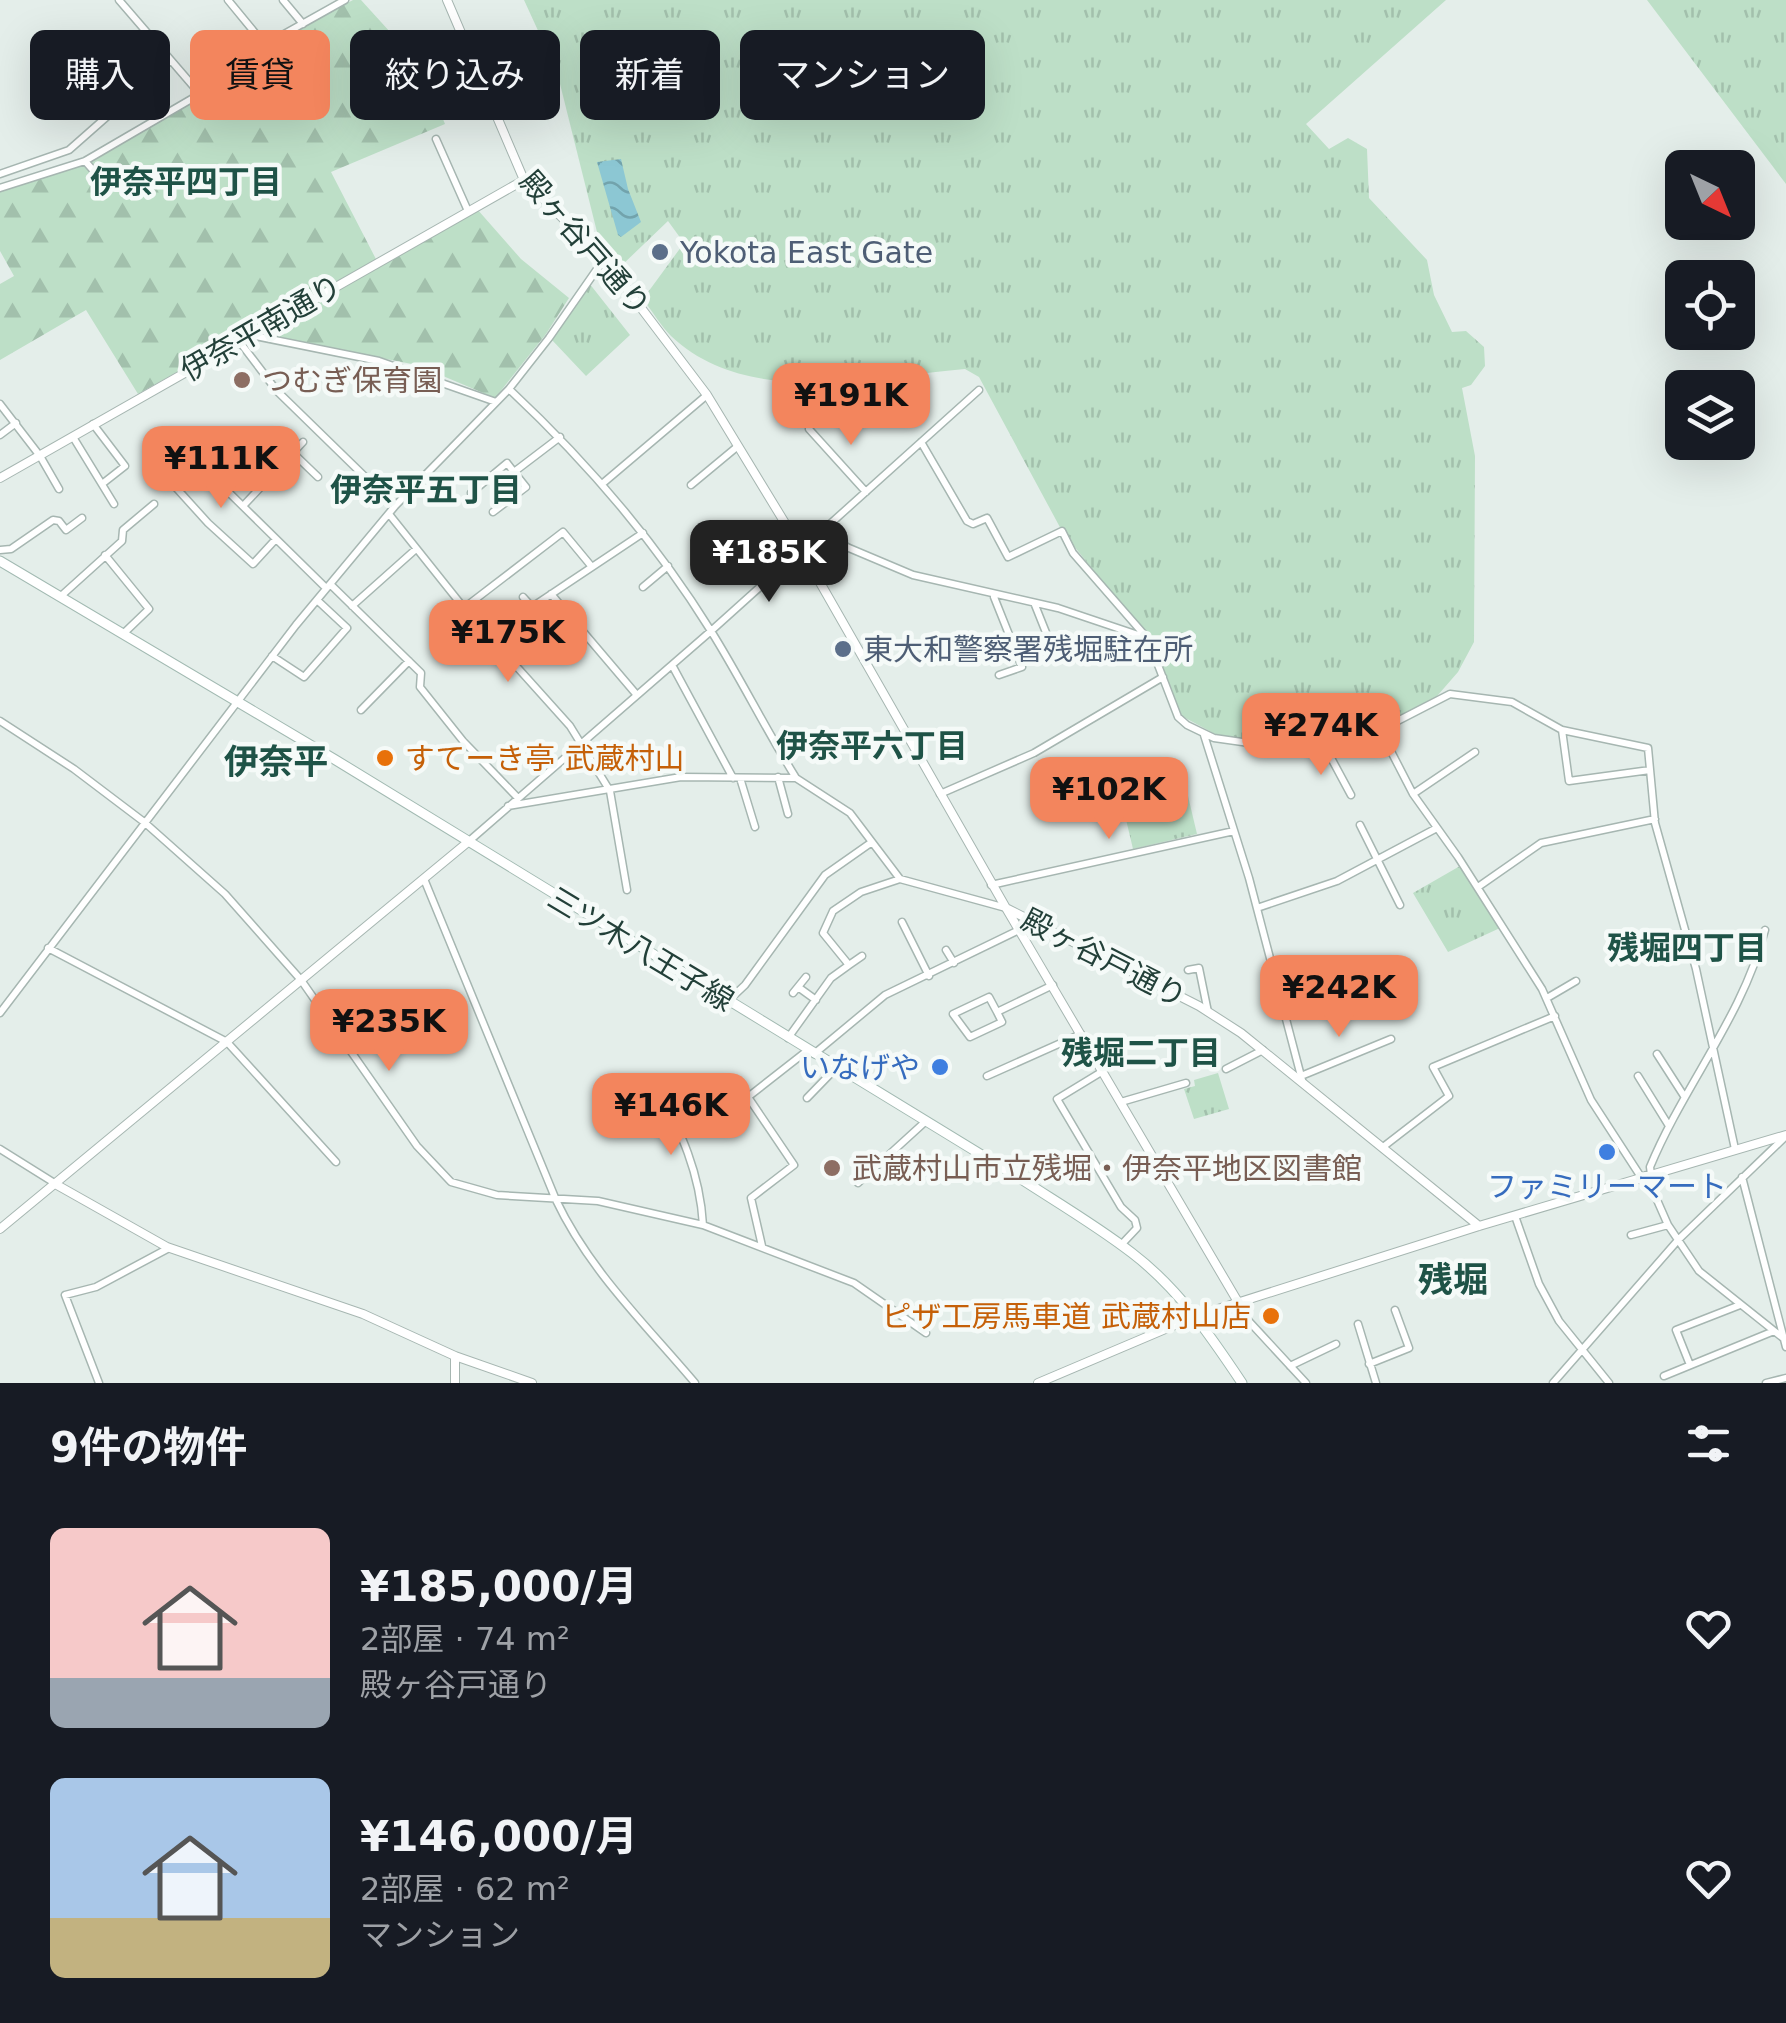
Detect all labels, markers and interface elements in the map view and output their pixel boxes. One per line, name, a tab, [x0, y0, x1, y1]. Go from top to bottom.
chip: 購入	[30, 30, 170, 120]
chip: 賃貸	[190, 30, 330, 120]
chip: 絞り込み	[350, 30, 560, 120]
chip: 新着	[580, 30, 720, 120]
chip: マンション	[740, 30, 985, 120]
north arrow	[1665, 150, 1755, 240]
map controls	[1665, 150, 1755, 460]
district label: 伊奈平四丁目	[90, 163, 282, 201]
street label: 殿ヶ谷戸通り	[513, 164, 657, 322]
place label: Yokota East Gate	[679, 235, 933, 270]
marker: Yokota East Gate	[649, 241, 671, 263]
button: locate	[1665, 260, 1755, 350]
street label: 伊奈平南通り	[174, 268, 348, 388]
place label: つむぎ保育園	[262, 363, 442, 398]
pin: ¥191K	[781, 363, 921, 448]
marker: つむぎ保育園	[231, 369, 253, 391]
button: layers	[1665, 370, 1755, 460]
text: ¥191K	[794, 376, 908, 414]
pin: ¥111K	[151, 426, 291, 511]
text: ¥111K	[164, 439, 278, 477]
district label: 伊奈平五丁目	[330, 471, 522, 509]
pin: ¥185K	[699, 520, 839, 605]
text: ¥185K	[712, 533, 826, 571]
pin: ¥175K	[438, 600, 578, 685]
text: ¥175K	[451, 613, 565, 651]
place label: 東大和警察署残堀駐在所	[863, 632, 1193, 667]
marker: 東大和警察署残堀駐在所	[832, 638, 854, 660]
pin: ¥274K	[1251, 693, 1391, 778]
text: ¥274K	[1264, 706, 1378, 744]
district label: 伊奈平六丁目	[776, 727, 968, 765]
place label: すてーき亭 武蔵村山	[405, 741, 685, 776]
district label: 伊奈平	[223, 742, 329, 782]
marker: すてーき亭 武蔵村山	[374, 747, 396, 769]
pin: ¥102K	[1039, 757, 1179, 842]
text: ¥102K	[1052, 770, 1166, 808]
street label: 三ツ木八王子線	[542, 880, 740, 1018]
street label: 殿ヶ谷戸通り	[1016, 902, 1192, 1014]
district label: 残堀四丁目	[1607, 929, 1767, 967]
pin: ¥242K	[1269, 955, 1409, 1040]
text: ¥242K	[1282, 968, 1396, 1006]
pin: ¥235K	[319, 989, 459, 1074]
text: ¥235K	[332, 1002, 446, 1040]
district label: 残堀二丁目	[1061, 1034, 1221, 1072]
place label: いなげや	[800, 1050, 920, 1085]
marker: いなげや	[929, 1056, 951, 1078]
pin: ¥146K	[601, 1073, 741, 1158]
text: ¥146K	[614, 1086, 728, 1124]
marker: ファミリーマート	[1596, 1141, 1618, 1163]
place label: 武蔵村山市立残堀・伊奈平地区図書館	[852, 1151, 1362, 1186]
marker: 武蔵村山市立残堀・伊奈平地区図書館	[821, 1157, 843, 1179]
place label: ファミリーマート	[1487, 1169, 1727, 1204]
district label: 残堀	[1418, 1260, 1488, 1300]
place label: ピザ工房馬車道 武蔵村山店	[881, 1299, 1251, 1334]
marker: ピザ工房馬車道 武蔵村山店	[1260, 1305, 1282, 1327]
icon: filters	[1681, 1416, 1736, 1471]
text: 9件の物件	[50, 1423, 247, 1472]
text: ¥185,000/月	[360, 1562, 638, 1611]
icon: home	[130, 1568, 250, 1688]
icon: heart	[1681, 1601, 1736, 1656]
text: 2部屋 · 74 m²	[360, 1620, 570, 1658]
text: 殿ヶ谷戸通り	[360, 1666, 552, 1704]
text: ¥146,000/月	[360, 1812, 638, 1861]
icon: home	[130, 1818, 250, 1938]
icon: heart	[1681, 1851, 1736, 1906]
text: 2部屋 · 62 m²	[360, 1870, 570, 1908]
text: マンション	[360, 1916, 520, 1954]

